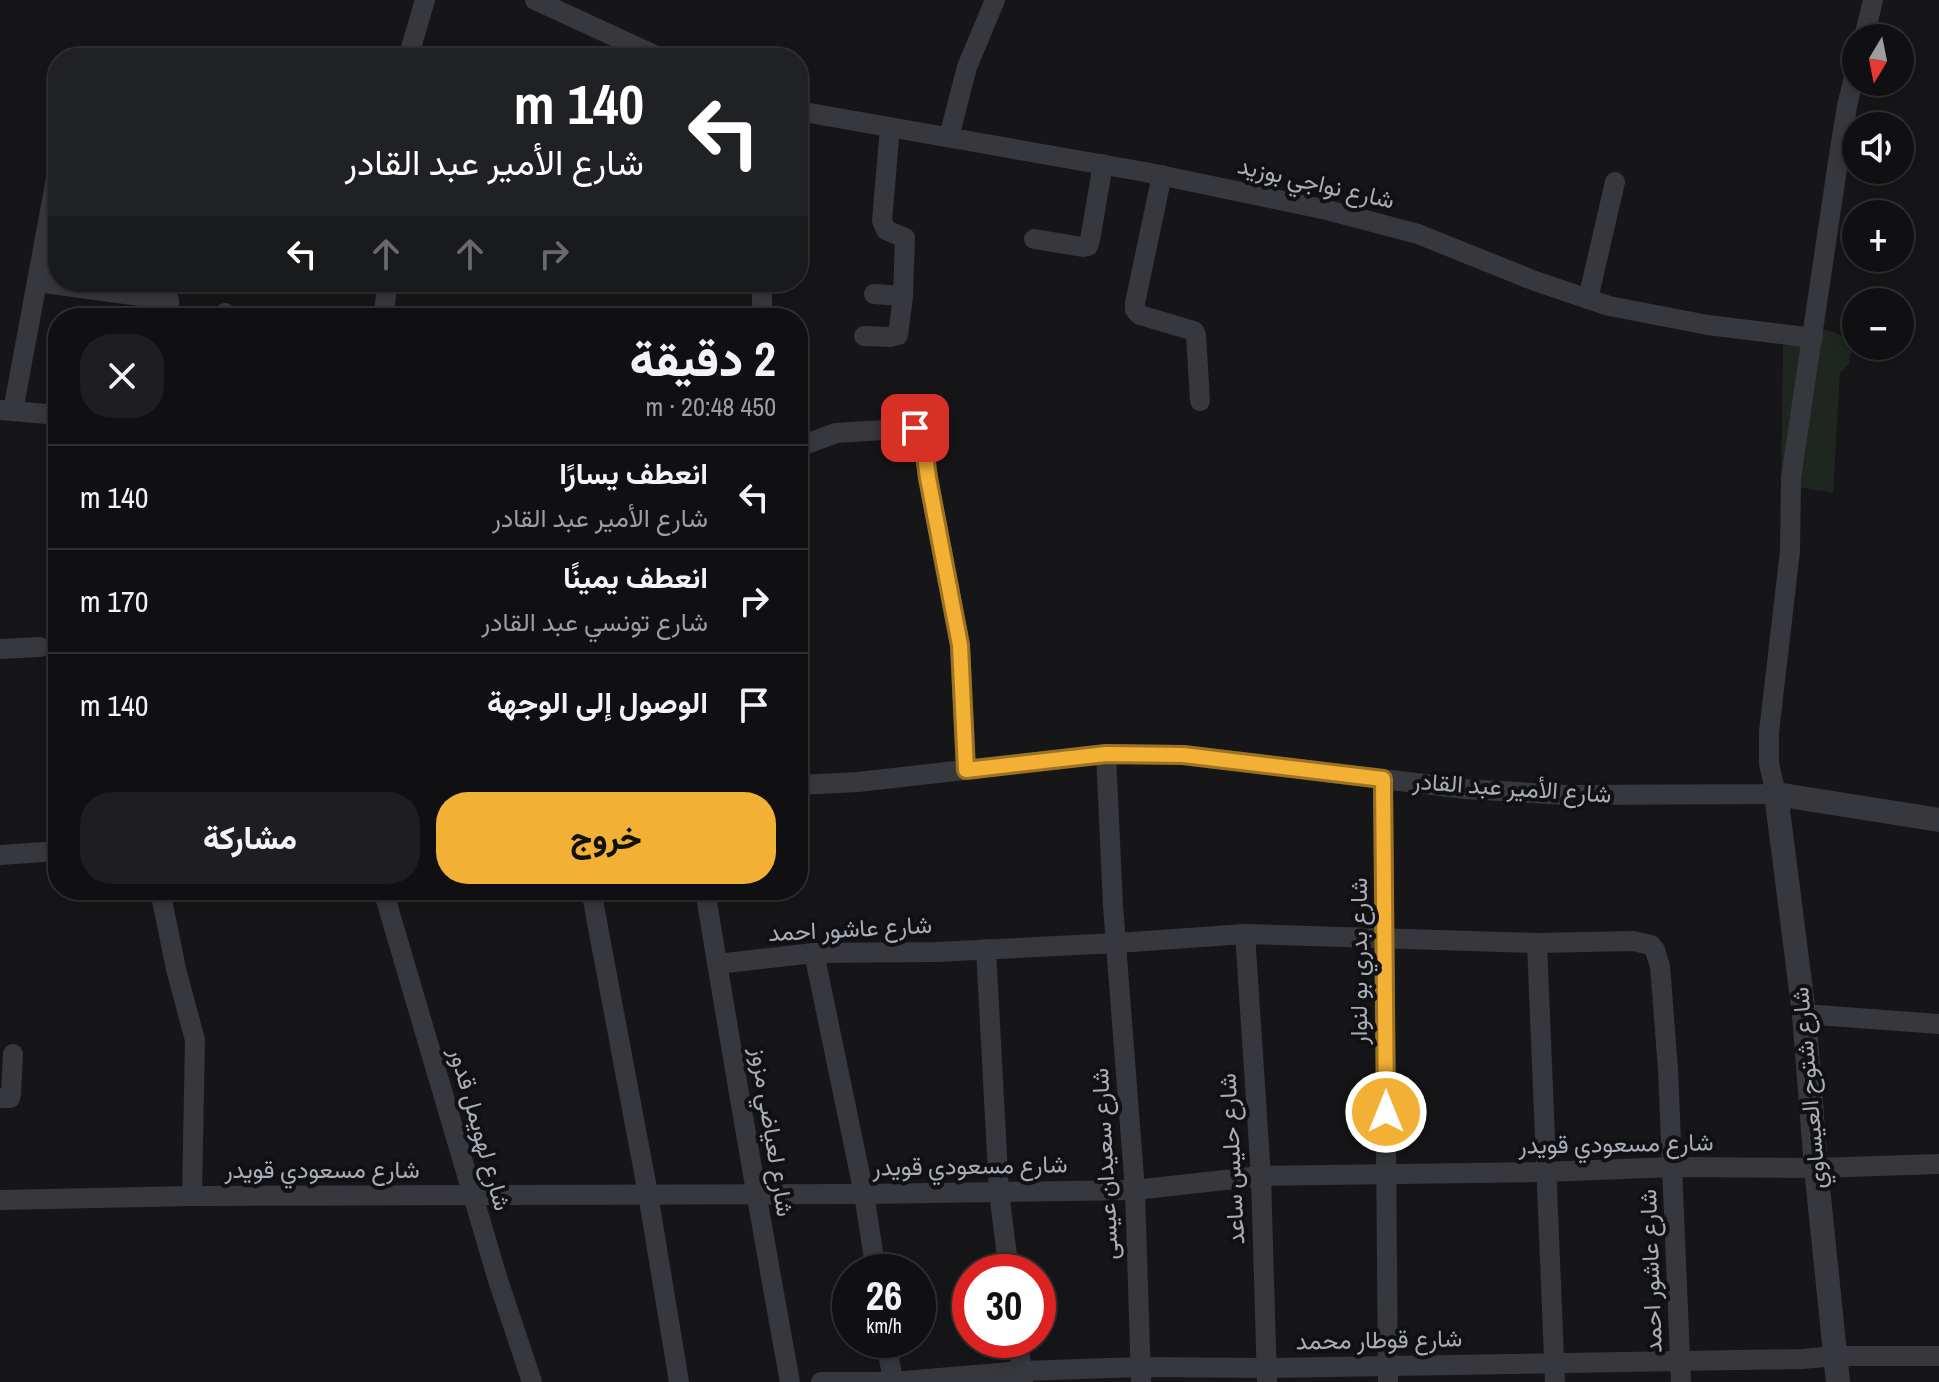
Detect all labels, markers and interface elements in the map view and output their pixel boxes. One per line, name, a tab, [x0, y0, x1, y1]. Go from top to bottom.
north arrow	[1842, 24, 1914, 96]
map controls	[1842, 24, 1914, 360]
text: 140 m	[514, 66, 644, 141]
icon: left	[672, 80, 776, 184]
button: sound	[1842, 112, 1914, 184]
text: شارع الأمير عبد القادر	[345, 138, 644, 186]
street label: شارع نواجي بوزيد	[1234, 148, 1398, 220]
button: +	[1842, 200, 1914, 272]
icon: left	[280, 232, 324, 276]
icon: ahead	[364, 232, 408, 276]
icon: ahead	[448, 232, 492, 276]
icon: right	[532, 232, 576, 276]
button: −	[1842, 288, 1914, 360]
text: 2 دقيقة	[629, 326, 776, 391]
button: close	[80, 334, 164, 418]
text: 450 m · 20:48	[646, 389, 776, 424]
pin	[881, 394, 949, 462]
icon: arrive	[893, 406, 937, 450]
text: انعطف يسارًا	[559, 453, 708, 493]
icon: left	[732, 475, 776, 519]
text: 140 m	[80, 477, 148, 517]
text: شارع الأمير عبد القادر	[492, 500, 708, 535]
text: انعطف يمينًا	[563, 557, 708, 597]
icon: right	[732, 579, 776, 623]
text: 170 m	[80, 581, 148, 621]
text: شارع تونسي عبد القادر	[481, 604, 708, 639]
text: الوصول إلى الوجهة	[487, 682, 708, 722]
icon: arrive	[732, 683, 776, 727]
text: 140 m	[80, 685, 148, 725]
street label: شارع الأمير عبد القادر	[1410, 764, 1613, 811]
button: مشاركة	[80, 792, 420, 884]
button: خروج	[436, 792, 776, 884]
street label: شارع بدري بو لنوار	[1342, 878, 1378, 1045]
street label: شارع عاشور احمد	[767, 908, 933, 949]
street label: شارع شتوح العيساوي	[1783, 985, 1837, 1190]
street label: شارع لهويمل قدور	[441, 1042, 520, 1214]
street label: شارع لعياضي مزوز	[740, 1044, 802, 1219]
street label: شارع سعيدان عيسى	[1083, 1067, 1126, 1261]
position arrow	[1344, 1070, 1428, 1154]
street label: شارع حليس ساعد	[1211, 1072, 1252, 1246]
street label: شارع مسعودي قويدر	[1517, 1125, 1714, 1165]
street label: شارع مسعودي قويدر	[871, 1147, 1068, 1187]
street label: شارع مسعودي قويدر	[223, 1153, 420, 1189]
street label: شارع عاشور احمد	[1631, 1188, 1670, 1354]
speed limit sign: 30	[952, 1254, 1056, 1358]
text: 26	[866, 1269, 902, 1322]
text: km/h	[866, 1312, 902, 1339]
street label: شارع قوطار محمد	[1295, 1322, 1463, 1357]

